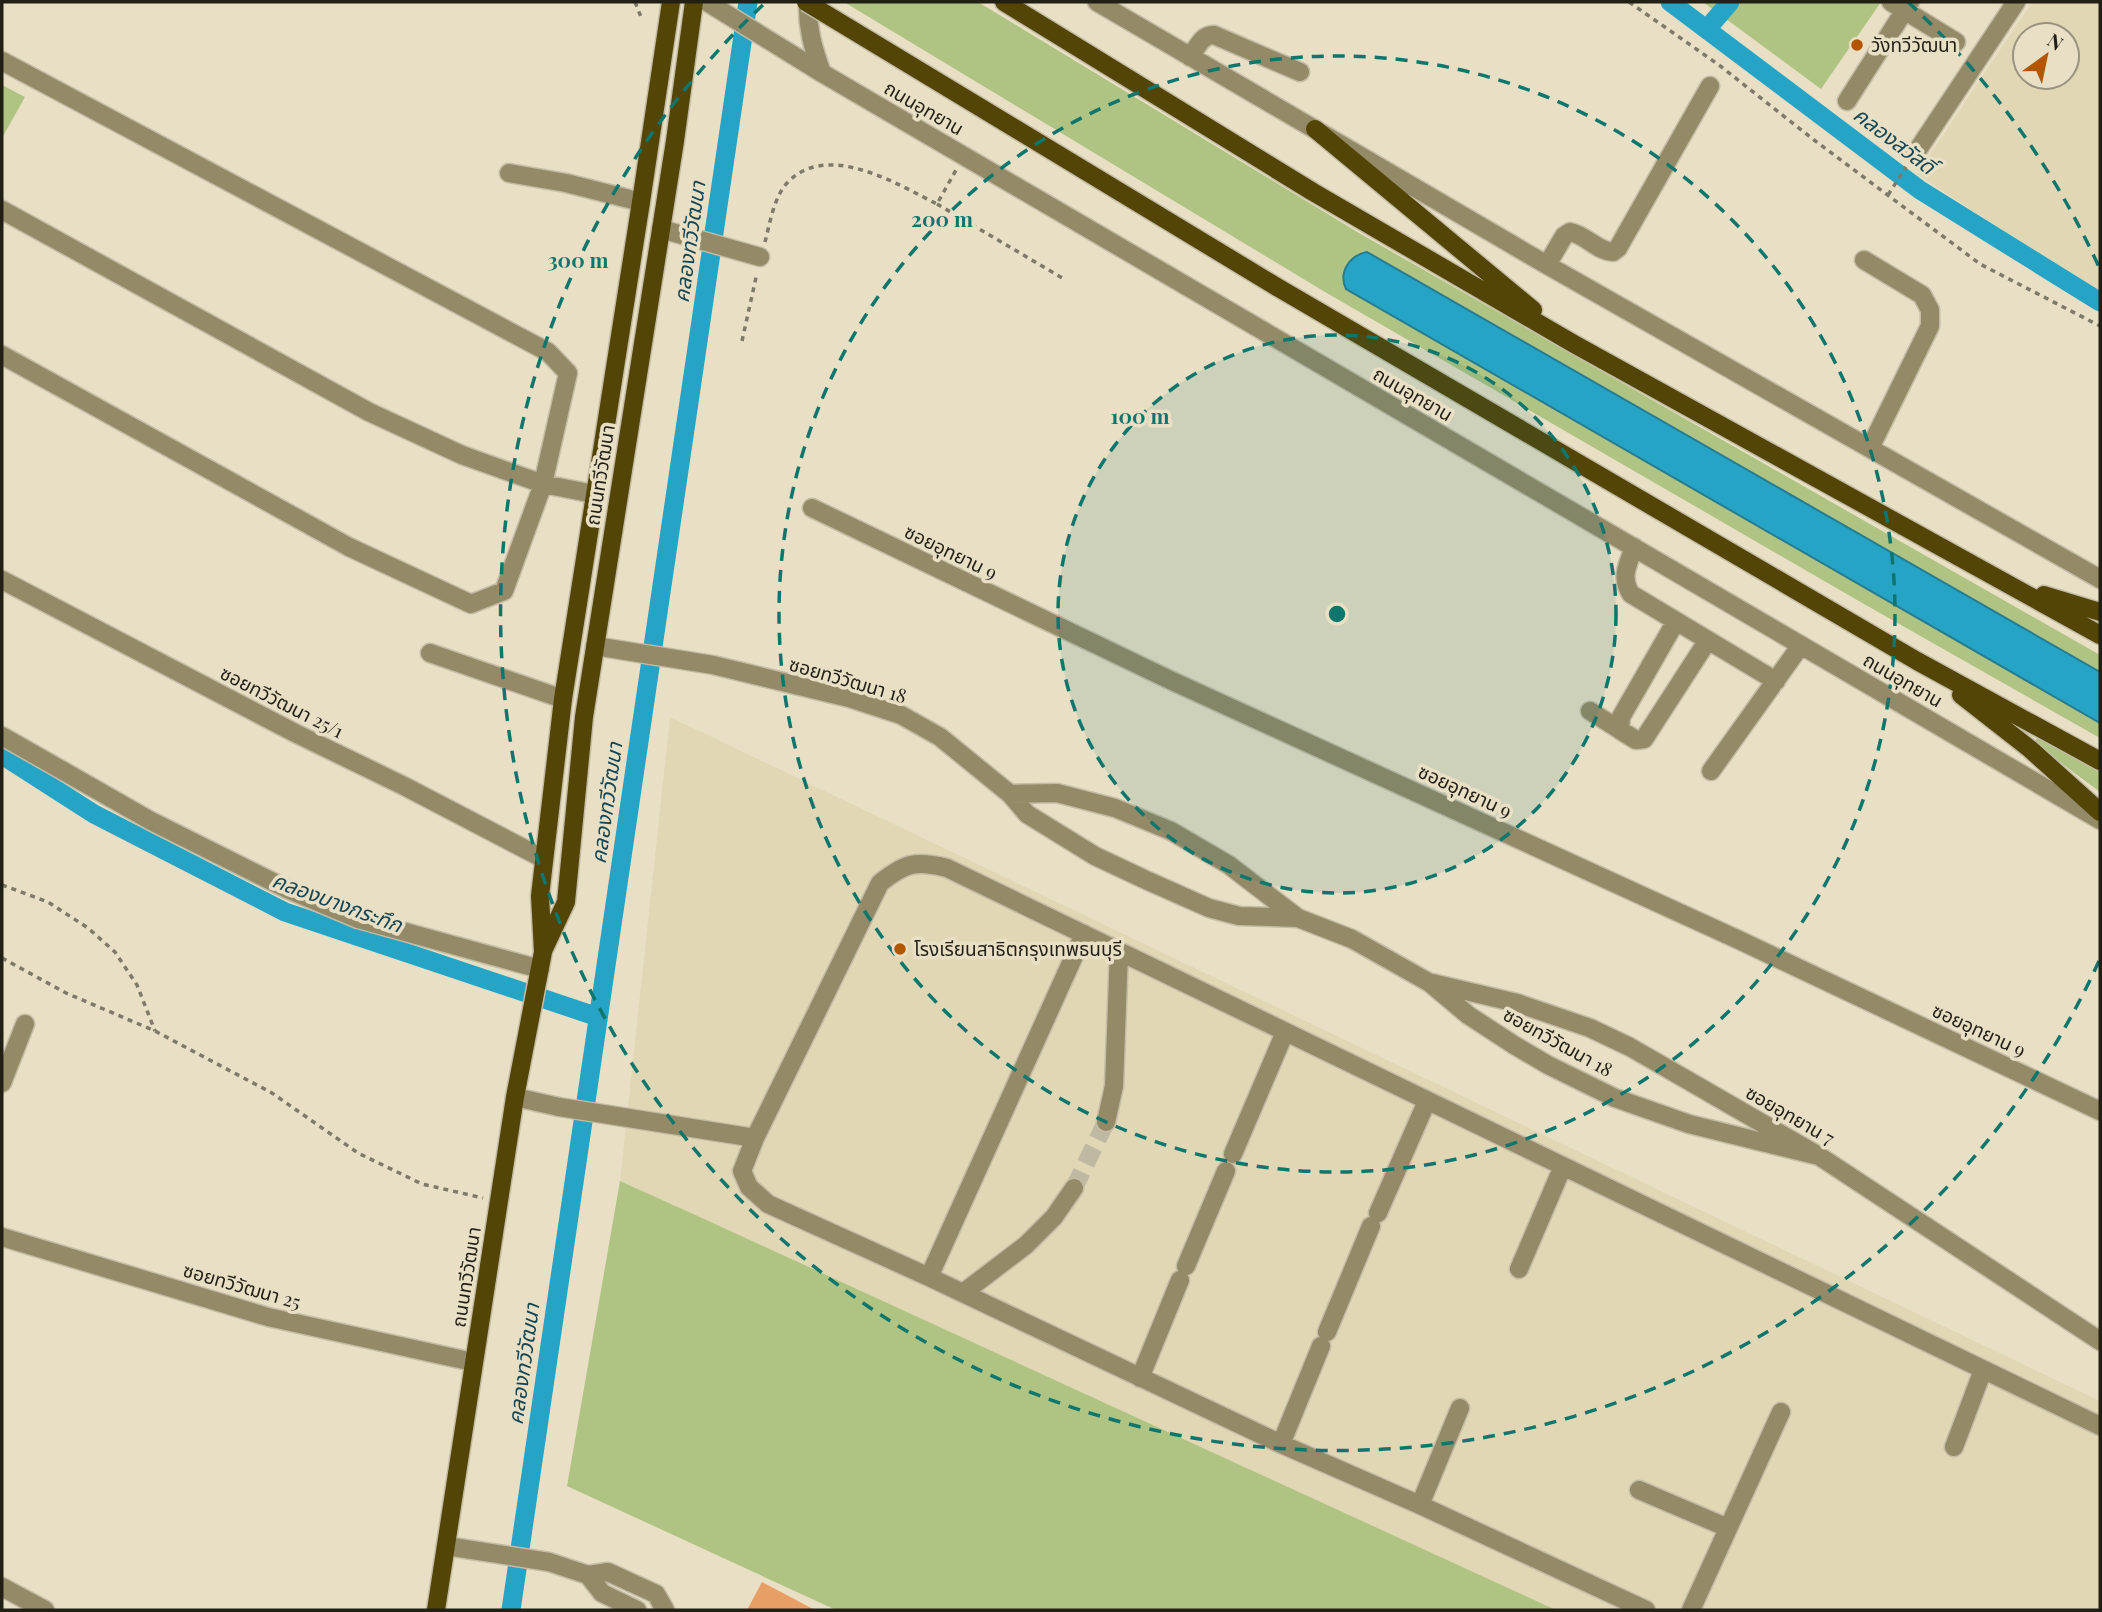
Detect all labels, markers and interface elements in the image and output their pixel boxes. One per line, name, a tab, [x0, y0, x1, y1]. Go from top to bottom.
north arrow	[2011, 21, 2081, 91]
text: N	[2043, 26, 2069, 56]
place label: วังทวีวัฒนา	[1871, 31, 1957, 57]
marker: วังทวีวัฒนา	[1849, 37, 1865, 53]
street label: ถนนอุทยาน	[880, 74, 969, 140]
water label: คลองสวัสดิ์	[1849, 99, 1946, 182]
water label: คลองทวีวัฒนา	[666, 178, 711, 304]
text: 200 m	[911, 204, 973, 232]
text: 300 m	[547, 245, 609, 273]
street label: ถนนอุทยาน	[1369, 360, 1458, 426]
text: 100 m	[1110, 401, 1170, 429]
street label: ถนนทวีวัฒนา	[578, 423, 620, 527]
street label: ซอยอุทยาน 9	[901, 517, 1002, 585]
centre of rings	[1325, 602, 1349, 626]
street label: ถนนอุทยาน	[1859, 646, 1948, 712]
street label: ซอยทวีวัฒนา 18	[786, 650, 910, 708]
street label: ซอยทวีวัฒนา 25/1	[216, 659, 349, 743]
water label: คลองทวีวัฒนา	[583, 739, 628, 865]
street label: ซอยอุทยาน 9	[1414, 757, 1516, 823]
water label: คลองบางกระทึก	[269, 865, 408, 938]
place label: โรงเรียนสาธิตกรุงเทพธนบุรี	[914, 935, 1122, 961]
marker: โรงเรียนสาธิตกรุงเทพธนบุรี	[892, 941, 908, 957]
street label: ซอยอุทยาน 9	[1928, 996, 2030, 1062]
street label: ซอยทวีวัฒนา 18	[1499, 1000, 1618, 1082]
street label: ซอยอุทยาน 7	[1741, 1078, 1840, 1150]
street label: ถนนทวีวัฒนา	[444, 1225, 486, 1329]
street label: ซอยทวีวัฒนา 25	[180, 1256, 304, 1314]
water label: คลองทวีวัฒนา	[500, 1300, 545, 1426]

